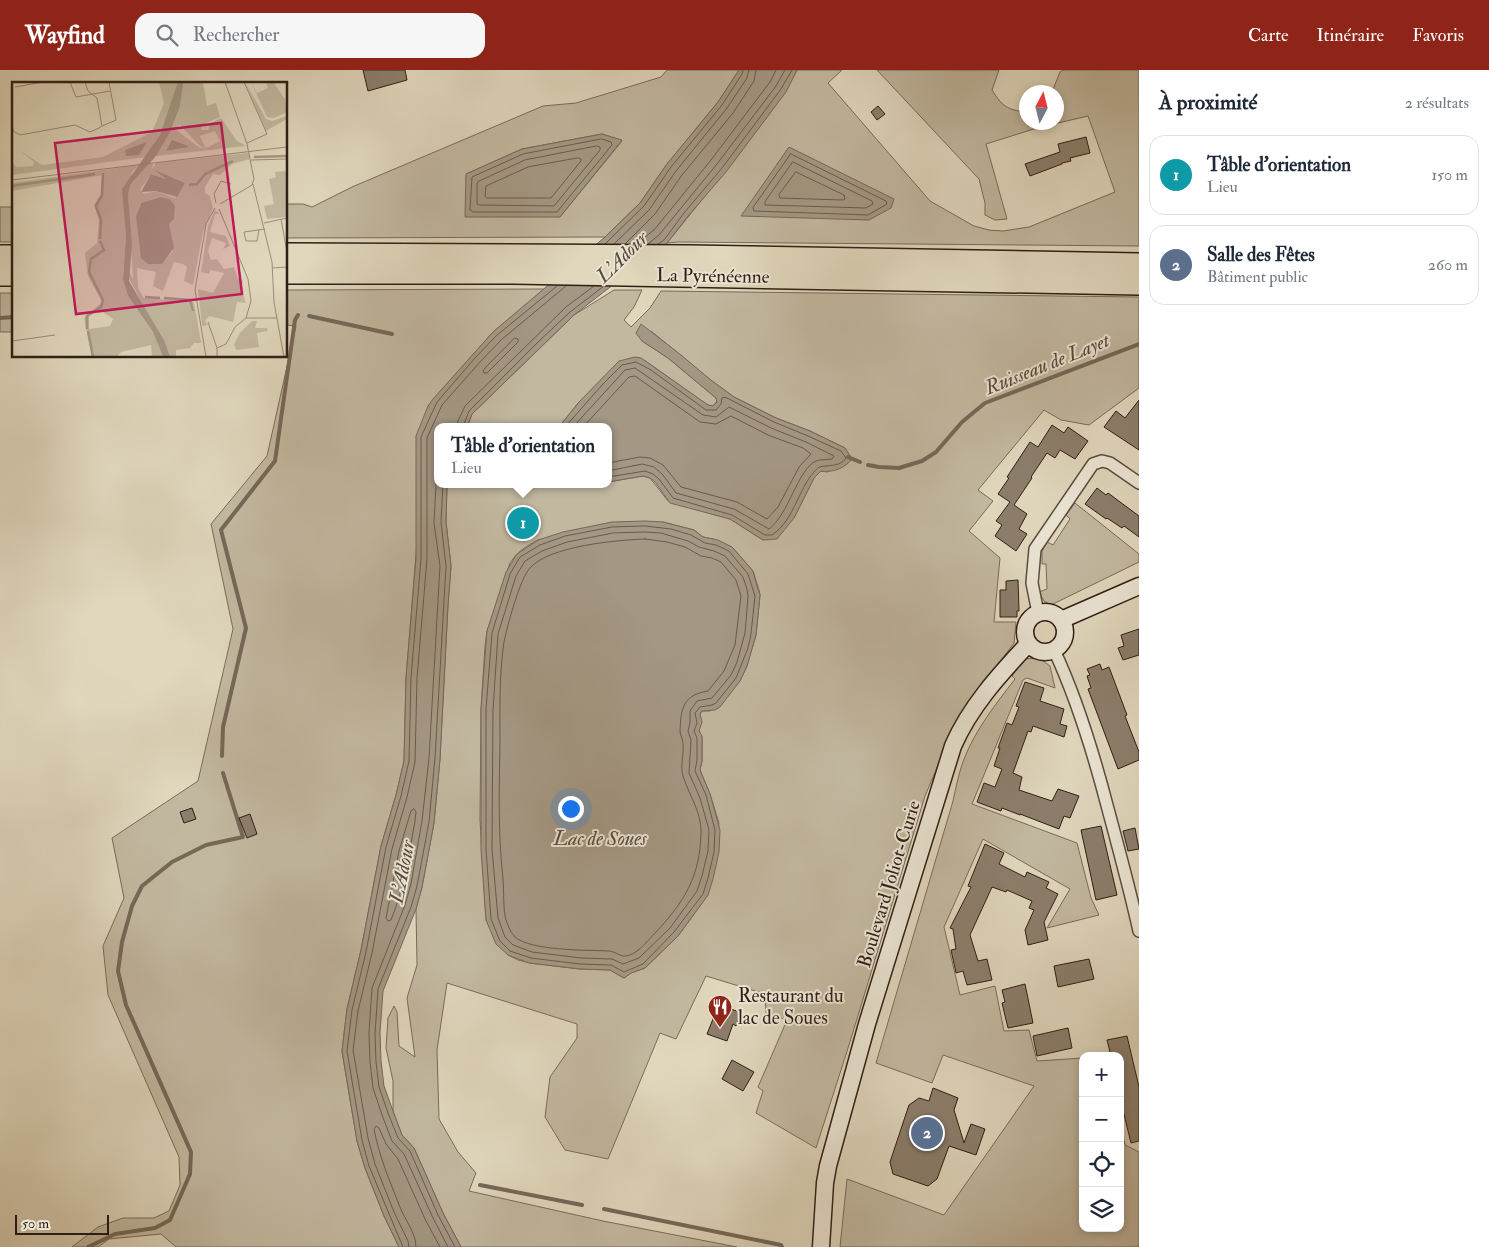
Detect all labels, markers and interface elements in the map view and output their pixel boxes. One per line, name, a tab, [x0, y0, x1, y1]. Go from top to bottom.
search box	[135, 13, 485, 58]
text: Wayfind	[25, 20, 105, 51]
icon: search	[153, 21, 181, 49]
text: Rechercher	[193, 23, 279, 47]
text: Carte	[1248, 24, 1289, 47]
text: Itinéraire	[1317, 24, 1384, 47]
text: Favoris	[1412, 24, 1464, 47]
inset map	[12, 82, 288, 358]
north arrow	[1019, 85, 1064, 130]
text: À proximité	[1159, 89, 1257, 116]
text: 2 résultats	[1405, 93, 1469, 113]
text: Tâble d'orientation	[1207, 153, 1351, 177]
text: 1	[1173, 165, 1179, 185]
text: 150 m	[1431, 165, 1468, 185]
text: Lieu	[1207, 177, 1238, 197]
water label: L'Adour	[590, 225, 654, 289]
text: Salle des Fêtes	[1207, 243, 1315, 267]
text: 2	[1172, 255, 1180, 275]
text: 260 m	[1428, 255, 1468, 275]
street label: La Pyrénéenne	[656, 263, 770, 289]
text: Bâtiment public	[1207, 267, 1308, 287]
water label: Ruisseau de Layet	[980, 327, 1114, 401]
popup	[434, 423, 612, 488]
text: Tâble d'orientation	[451, 434, 595, 458]
text: Lieu	[451, 458, 482, 478]
pin: 1	[507, 504, 539, 542]
your location	[558, 796, 584, 822]
street label: Boulevard Joliot-Curie	[852, 797, 926, 970]
water label: Lac de Soues	[553, 826, 647, 851]
water label: L'Adour	[383, 837, 421, 907]
place label: Restaurant du lac de Soues	[738, 984, 844, 1030]
restaurant icon: Restaurant du lac de Soues	[707, 994, 733, 1028]
map controls	[1079, 1052, 1124, 1232]
button: +	[1079, 1052, 1124, 1097]
button: −	[1079, 1097, 1124, 1142]
pin: 2	[911, 1114, 943, 1152]
button: locate	[1079, 1142, 1124, 1187]
button: layers	[1079, 1187, 1124, 1232]
scale bar	[15, 1212, 109, 1235]
text: 50 m	[22, 1215, 49, 1232]

